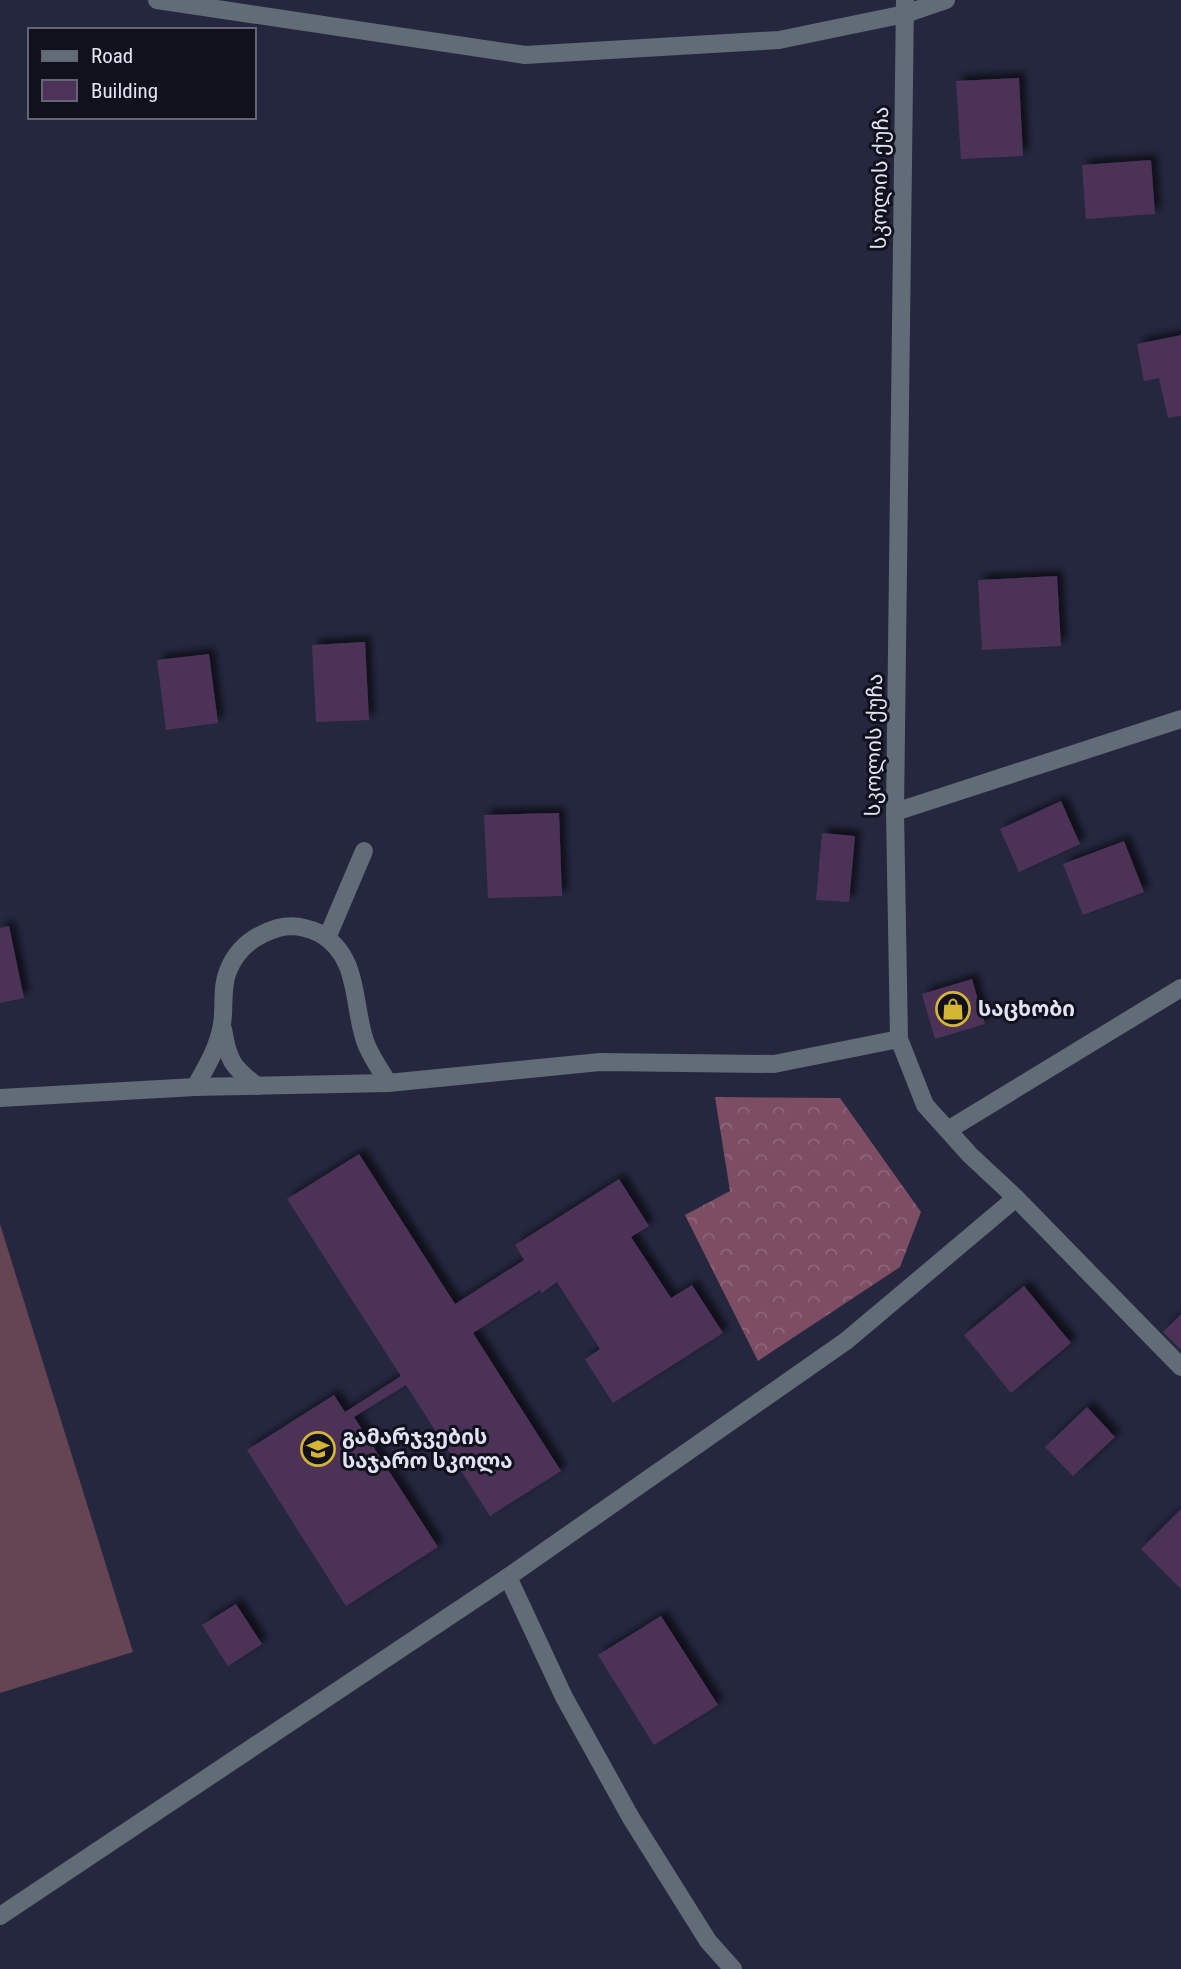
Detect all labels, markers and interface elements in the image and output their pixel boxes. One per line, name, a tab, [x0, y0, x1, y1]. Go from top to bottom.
legend	[28, 28, 256, 119]
text: Road	[91, 44, 133, 68]
text: Building	[91, 79, 158, 103]
street label: სკოლის ქუჩა	[867, 106, 894, 250]
street label: სკოლის ქუჩა	[861, 673, 888, 817]
shop icon: საცხობი	[934, 990, 972, 1028]
place label: საცხობი	[978, 997, 1075, 1021]
place label: გამარჯვების საჯარო სკოლა	[342, 1425, 513, 1474]
school or university icon: გამარჯვების საჯარო სკოლა	[299, 1430, 337, 1468]

